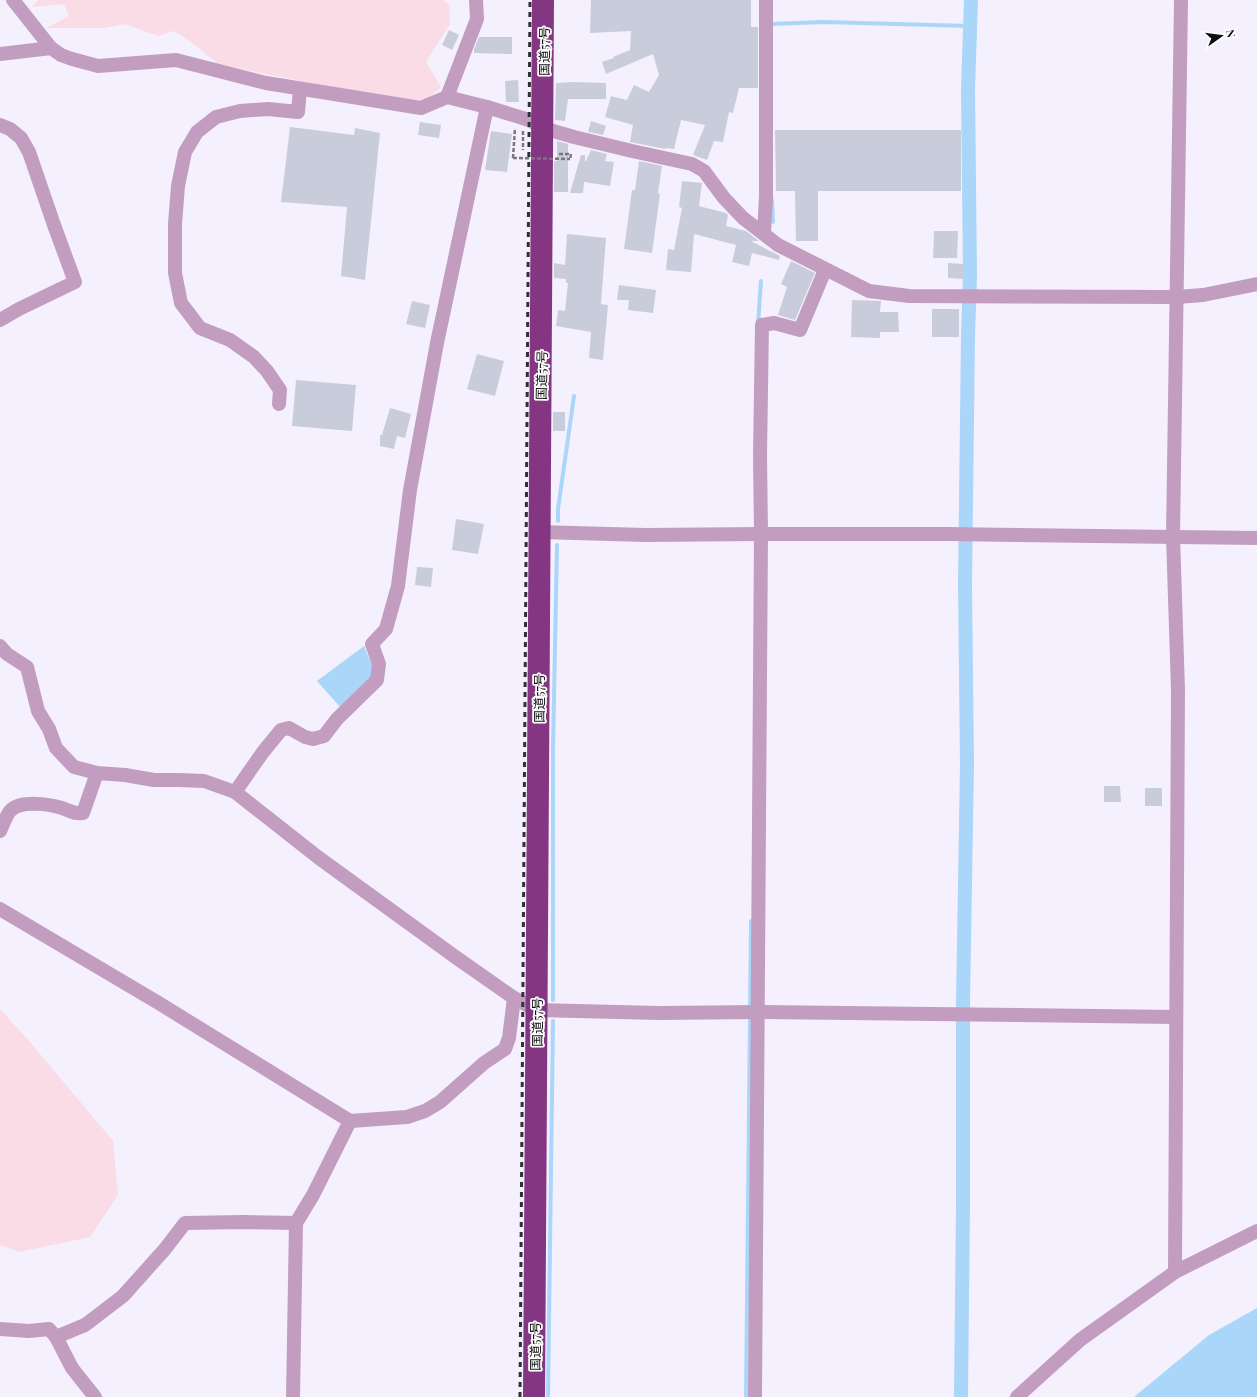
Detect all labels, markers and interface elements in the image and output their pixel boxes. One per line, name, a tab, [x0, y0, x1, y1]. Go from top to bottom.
north arrow	[1201, 16, 1241, 56]
street label: 国道57号	[535, 26, 552, 76]
text: N	[1223, 28, 1239, 39]
street label: 国道57号	[532, 350, 550, 400]
street label: 国道57号	[530, 673, 547, 723]
street label: 国道57号	[528, 997, 545, 1047]
street label: 国道57号	[526, 1321, 543, 1371]

